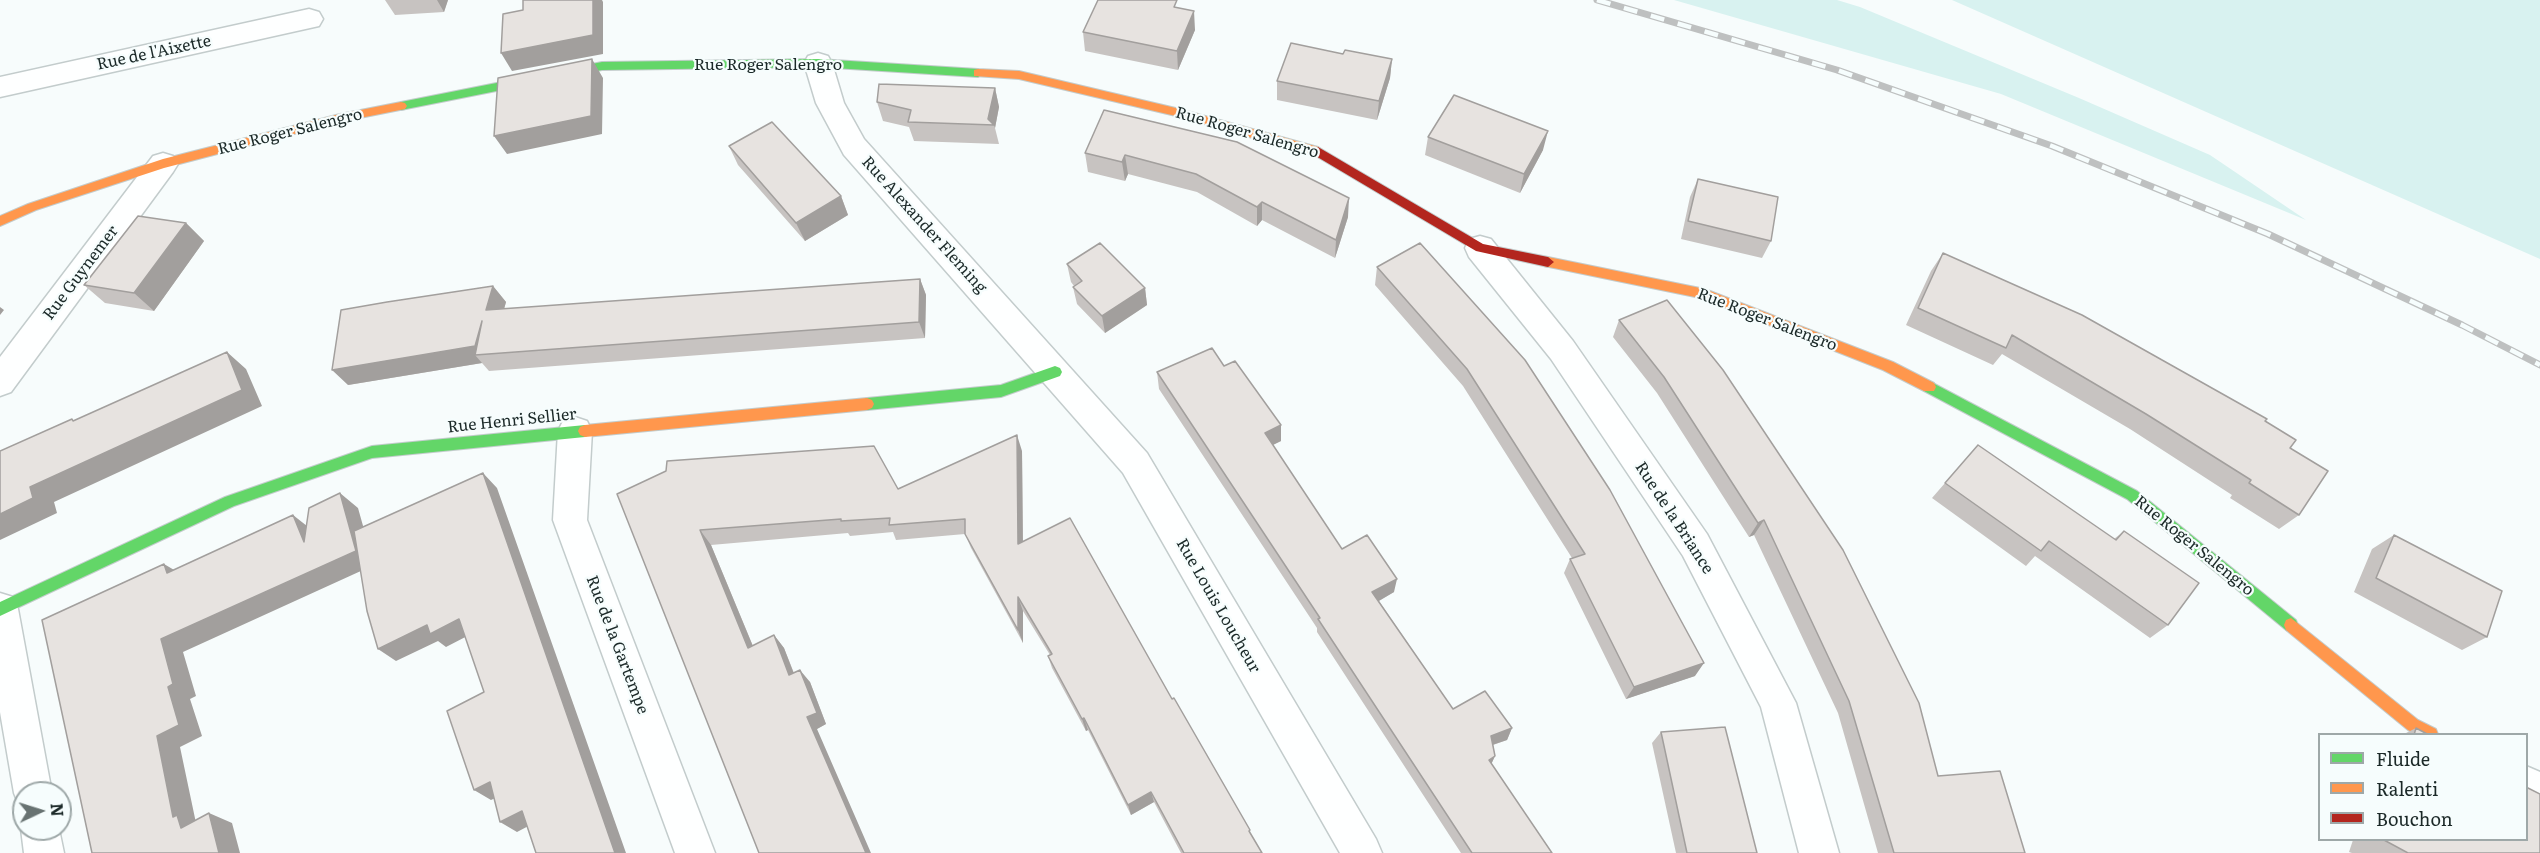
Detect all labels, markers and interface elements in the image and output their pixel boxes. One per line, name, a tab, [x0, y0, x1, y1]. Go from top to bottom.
street label: Rue de l'Aixette	[95, 32, 213, 74]
street label: Rue Roger Salengro	[694, 55, 842, 75]
street label: Rue Roger Salengro	[1173, 103, 1321, 163]
street label: Rue Roger Salengro	[216, 105, 364, 159]
street label: Rue Alexander Fleming	[857, 153, 991, 297]
street label: Rue Guynemer	[39, 222, 123, 324]
street label: Rue Roger Salengro	[1694, 284, 1840, 356]
street label: Rue Henri Sellier	[446, 405, 578, 437]
street label: Rue de la Briance	[1631, 458, 1717, 578]
street label: Rue Roger Salengro	[2130, 492, 2258, 600]
street label: Rue Louis Loucheur	[1172, 535, 1264, 677]
street label: Rue de la Gartempe	[582, 573, 652, 717]
legend	[2318, 733, 2528, 841]
text: Fluide	[2376, 745, 2430, 772]
text: Ralenti	[2376, 775, 2438, 802]
north arrow	[12, 781, 72, 841]
text: N	[46, 802, 70, 817]
text: Bouchon	[2376, 805, 2453, 832]

